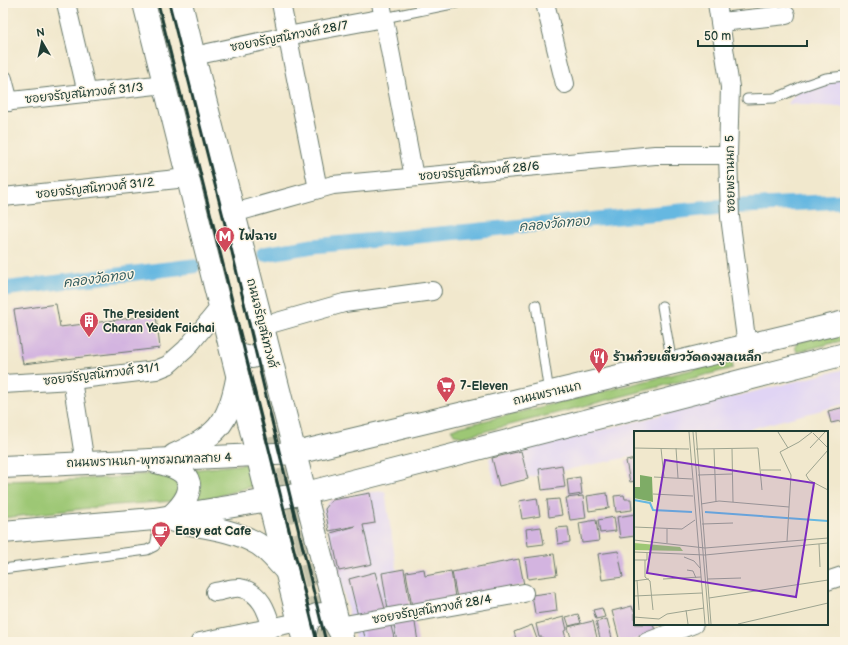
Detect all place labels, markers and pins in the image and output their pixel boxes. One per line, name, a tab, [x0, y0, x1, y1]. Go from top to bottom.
metro station icon: ไฟฉาย	[214, 225, 236, 253]
place label: ไฟฉาย	[238, 228, 277, 244]
place label: The President Charan Yeak Faichai	[103, 307, 215, 336]
building icon: The President Charan Yeak Faichai	[78, 310, 100, 338]
place label: ร้านก๋วยเตี๋ยววัดดงมูลเหล็ก	[613, 345, 762, 366]
restaurant icon: ร้านก๋วยเตี๋ยววัดดงมูลเหล็ก	[588, 346, 610, 374]
supermarket icon: 7-Eleven	[435, 375, 457, 403]
place label: 7-Eleven	[460, 379, 509, 394]
cafe icon: Easy eat Cafe	[150, 520, 172, 548]
place label: Easy eat Cafe	[175, 524, 251, 539]

